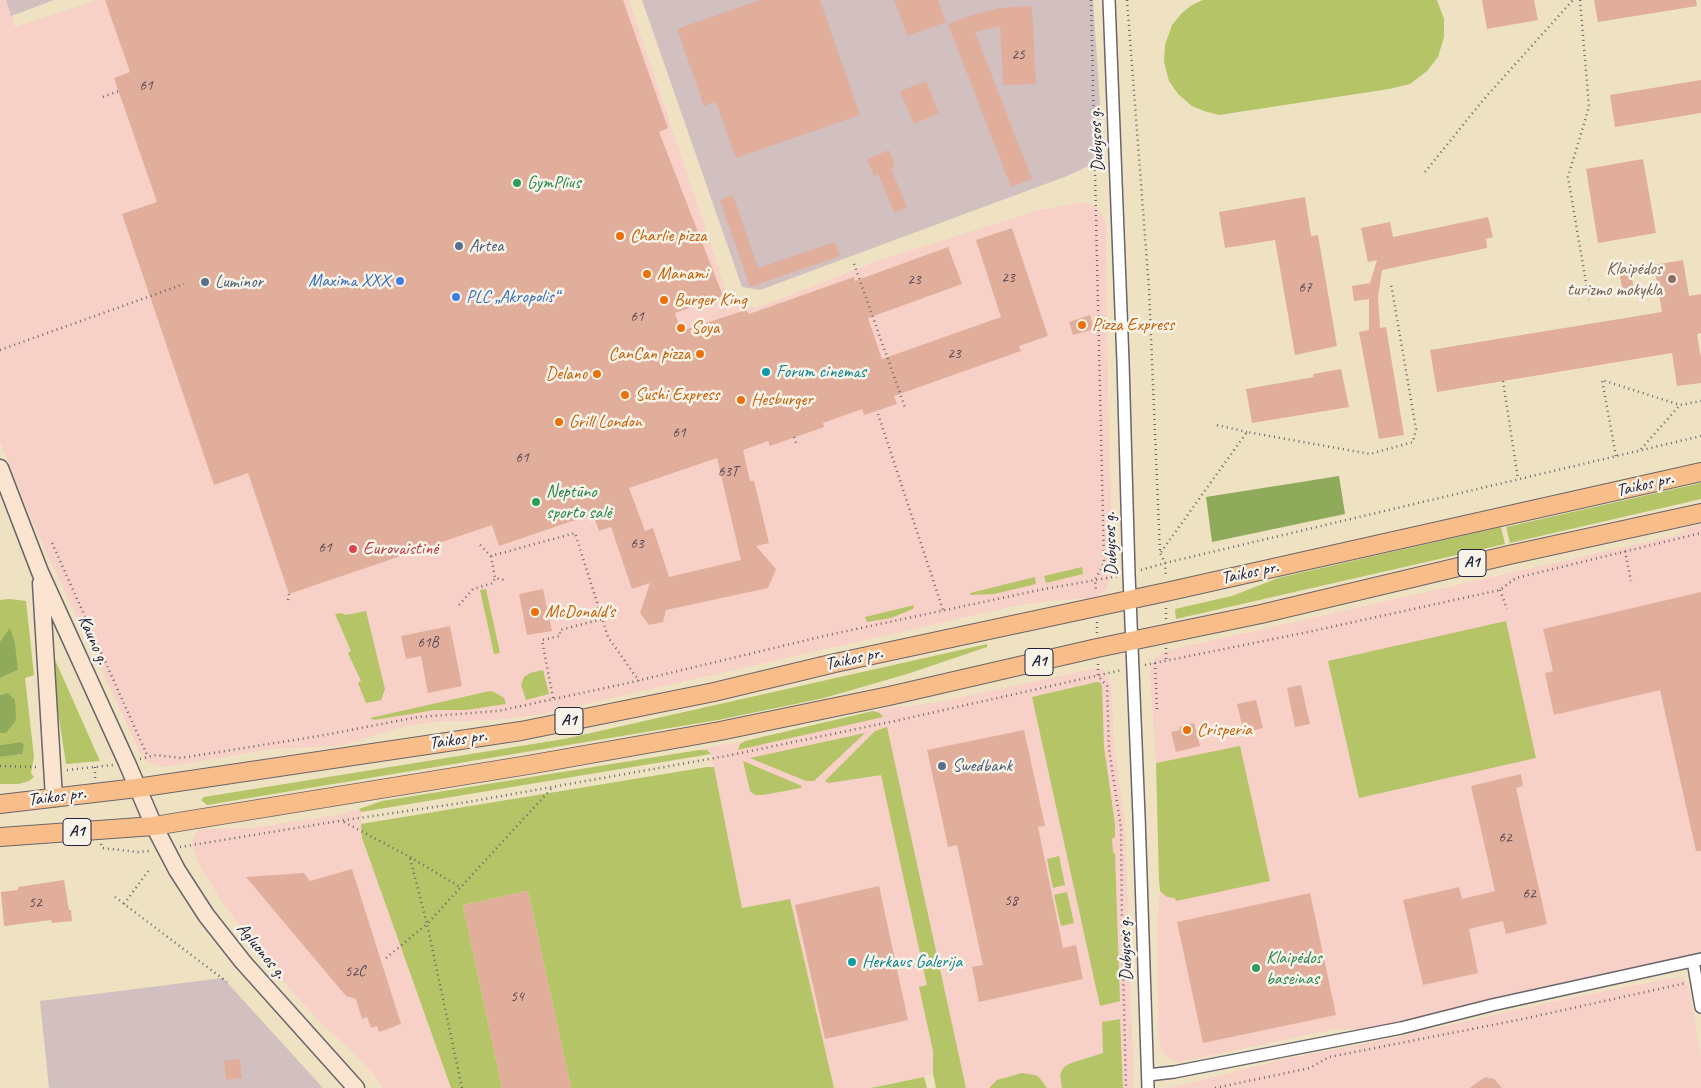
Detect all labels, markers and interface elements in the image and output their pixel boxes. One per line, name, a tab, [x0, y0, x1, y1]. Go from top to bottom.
house number: 25	[1011, 46, 1025, 64]
house number: 61	[139, 77, 153, 95]
street label: Dubysos g.	[1085, 108, 1109, 172]
place label: GymPlius	[527, 172, 581, 194]
marker: GymPlius	[511, 177, 523, 189]
place label: Charlie pizza	[630, 225, 707, 247]
marker: Charlie pizza	[614, 230, 626, 242]
place label: Artea	[469, 235, 503, 257]
marker: Artea	[453, 240, 465, 252]
place label: Klaipėdos turizmo mokykla	[1567, 258, 1662, 300]
place label: Manami	[657, 263, 708, 285]
marker: Manami	[641, 268, 653, 280]
house number: 23	[1001, 269, 1015, 287]
place label: Maxima XXX	[308, 270, 390, 292]
place label: Luminor	[215, 271, 263, 293]
house number: 23	[907, 271, 921, 289]
marker: Klaipėdos turizmo mokykla	[1666, 273, 1678, 285]
marker: Maxima XXX	[394, 275, 406, 287]
marker: Luminor	[199, 276, 211, 288]
house number: 67	[1298, 279, 1312, 297]
place label: PLC „Akropolis“	[466, 286, 558, 308]
place label: Burger King	[674, 289, 747, 311]
marker: PLC „Akropolis“	[450, 291, 462, 303]
marker: Burger King	[658, 294, 670, 306]
house number: 61	[630, 308, 644, 326]
place label: Pizza Express	[1092, 314, 1174, 336]
place label: Soya	[691, 317, 719, 339]
marker: Pizza Express	[1076, 319, 1088, 331]
marker: Soya	[675, 322, 687, 334]
place label: CanCan pizza	[608, 343, 690, 365]
house number: 23	[947, 345, 961, 363]
marker: CanCan pizza	[694, 348, 706, 360]
place label: Forum cinemas	[776, 361, 866, 383]
place label: Delano	[546, 363, 587, 385]
marker: Forum cinemas	[760, 366, 772, 378]
marker: Delano	[591, 368, 603, 380]
place label: Sushi Express	[635, 384, 719, 406]
marker: Sushi Express	[619, 389, 631, 401]
place label: Hesburger	[751, 389, 813, 411]
marker: Hesburger	[735, 394, 747, 406]
place label: Grill London	[569, 411, 642, 433]
marker: Grill London	[553, 416, 565, 428]
house number: 61	[672, 424, 686, 442]
house number: 61	[515, 449, 529, 467]
house number: 63T	[718, 463, 738, 481]
street label: Taikos pr.	[1614, 468, 1676, 502]
place label: Neptūno sporto salė	[546, 481, 611, 524]
marker: Neptūno sporto salė	[530, 496, 542, 508]
street label: Dubysos g.	[1099, 512, 1123, 576]
house number: 63	[630, 535, 644, 553]
place label: Eurovaistinė	[363, 538, 438, 560]
house number: 61	[318, 539, 332, 557]
marker: Eurovaistinė	[347, 543, 359, 555]
road number: A1	[1458, 550, 1486, 576]
street label: Taikos pr.	[1219, 556, 1281, 590]
place label: McDonald's	[545, 601, 615, 623]
marker: McDonald's	[529, 606, 541, 618]
street label: Kauno g.	[73, 612, 113, 668]
house number: 61B	[417, 634, 439, 652]
street label: Taikos pr.	[823, 642, 885, 676]
road number: A1	[1025, 649, 1053, 676]
road number: A1	[555, 708, 583, 734]
place label: Crisperia	[1197, 719, 1252, 741]
marker: Crisperia	[1181, 724, 1193, 736]
street label: Taikos pr.	[428, 725, 488, 755]
place label: Swedbank	[952, 755, 1012, 777]
marker: Swedbank	[936, 760, 948, 772]
street label: Taikos pr.	[27, 783, 87, 811]
road number: A1	[63, 819, 91, 846]
house number: 62	[1498, 829, 1512, 847]
house number: 62	[1522, 885, 1536, 903]
house number: 58	[1004, 892, 1018, 910]
house number: 52	[28, 894, 42, 912]
street label: Dubysos g.	[1114, 917, 1138, 981]
street label: Agluonos g.	[231, 919, 291, 983]
place label: Klaipėdos baseinas	[1266, 947, 1322, 990]
place label: Herkaus Galerija	[862, 951, 962, 973]
marker: Herkaus Galerija	[846, 956, 858, 968]
marker: Klaipėdos baseinas	[1250, 962, 1262, 974]
house number: 52C	[345, 963, 365, 981]
house number: 54	[510, 988, 524, 1006]

